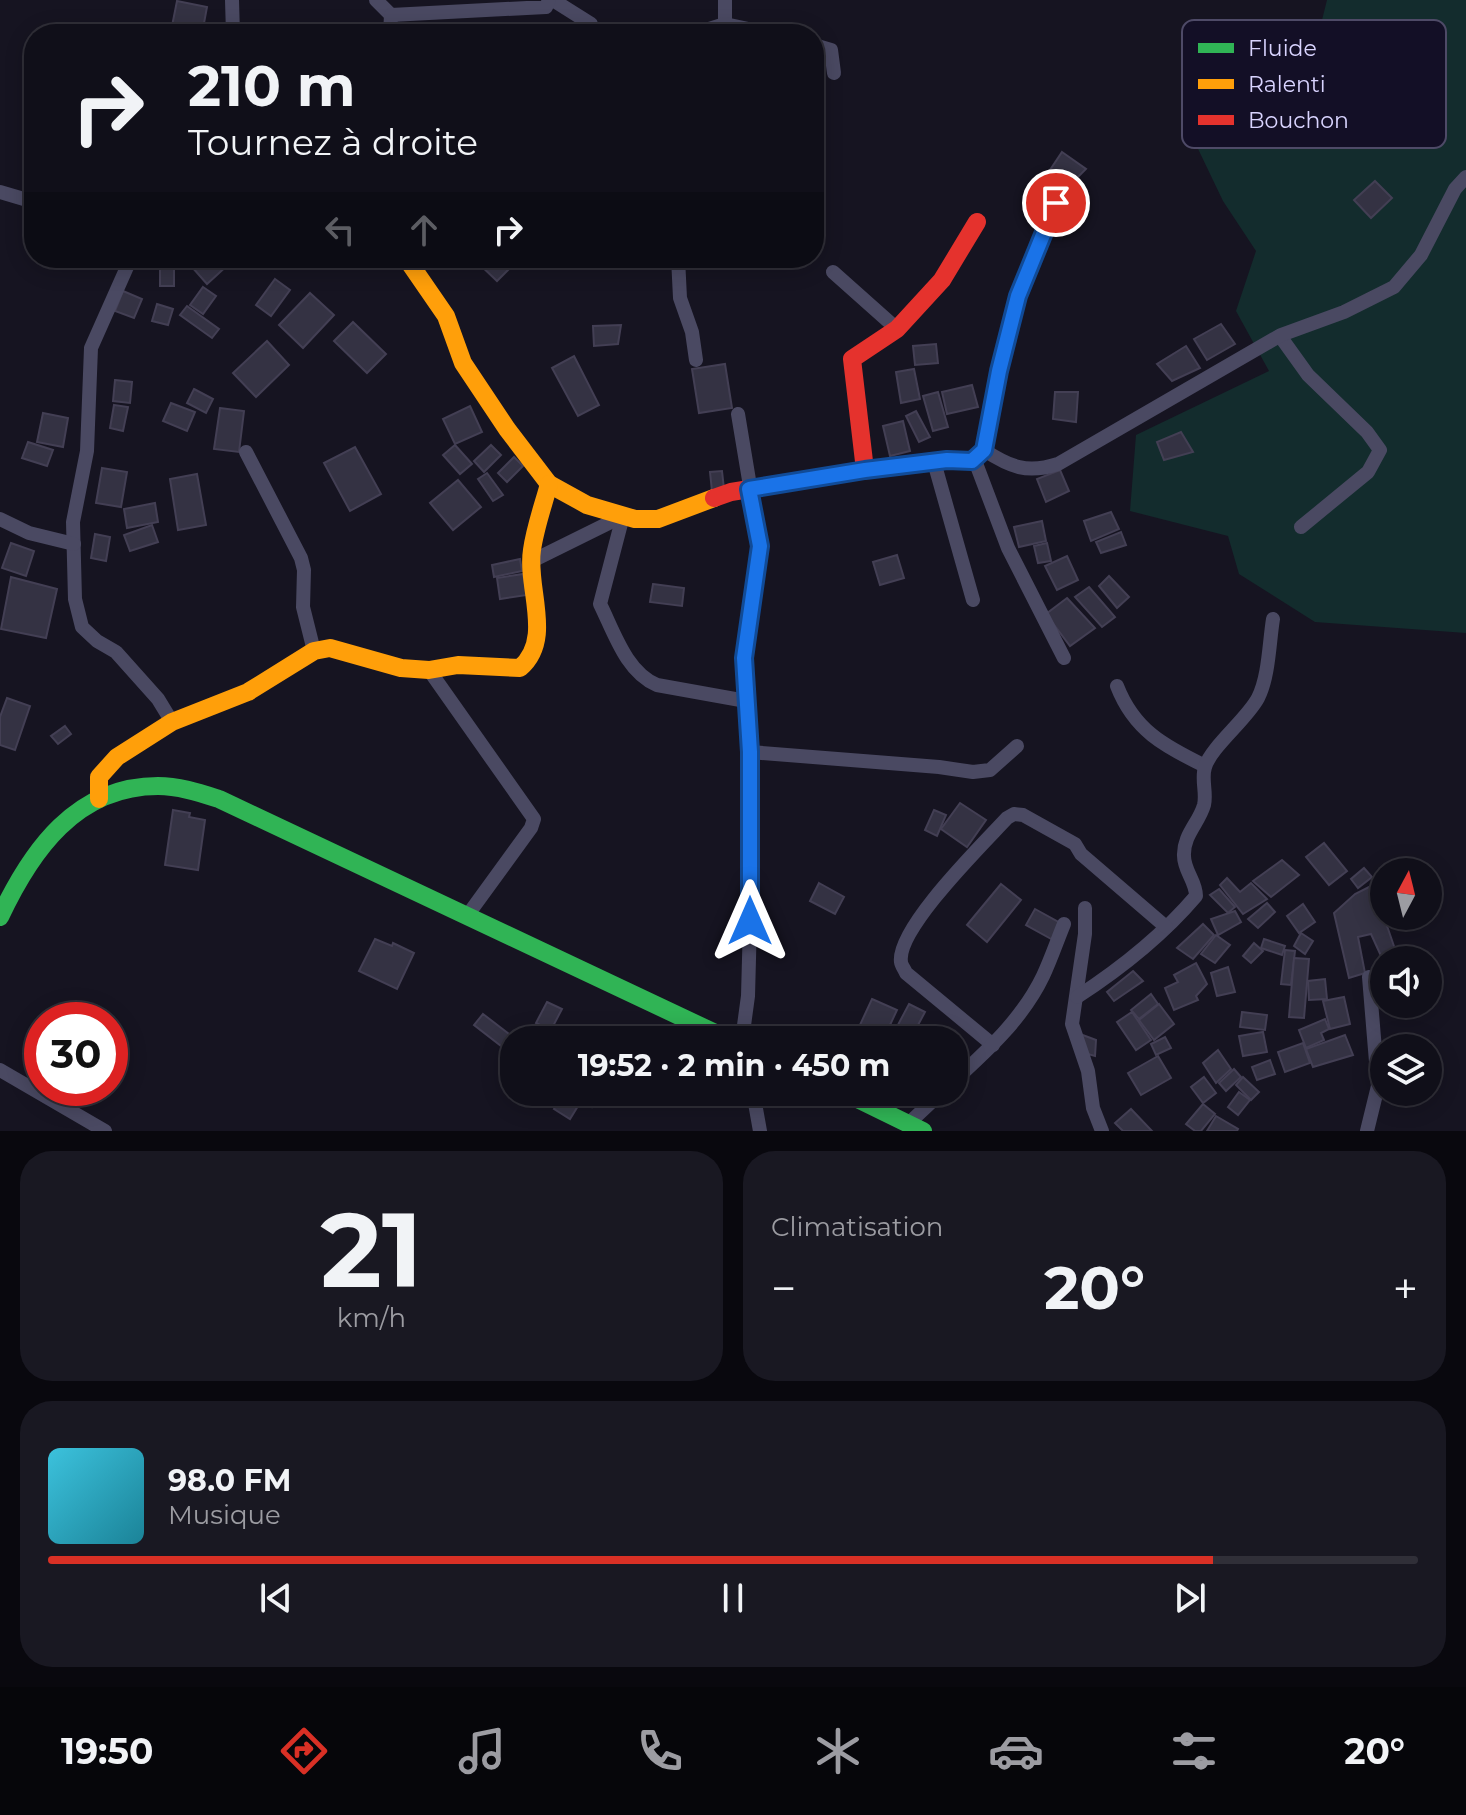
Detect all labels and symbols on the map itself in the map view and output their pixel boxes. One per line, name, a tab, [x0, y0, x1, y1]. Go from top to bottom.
legend	[1182, 20, 1446, 148]
text: Fluide	[1248, 35, 1317, 62]
text: Ralenti	[1248, 71, 1326, 98]
text: Bouchon	[1248, 107, 1349, 134]
pin	[1022, 169, 1090, 237]
north arrow	[1370, 858, 1442, 930]
position arrow	[708, 879, 792, 963]
speed limit sign: 30	[24, 1002, 128, 1106]

